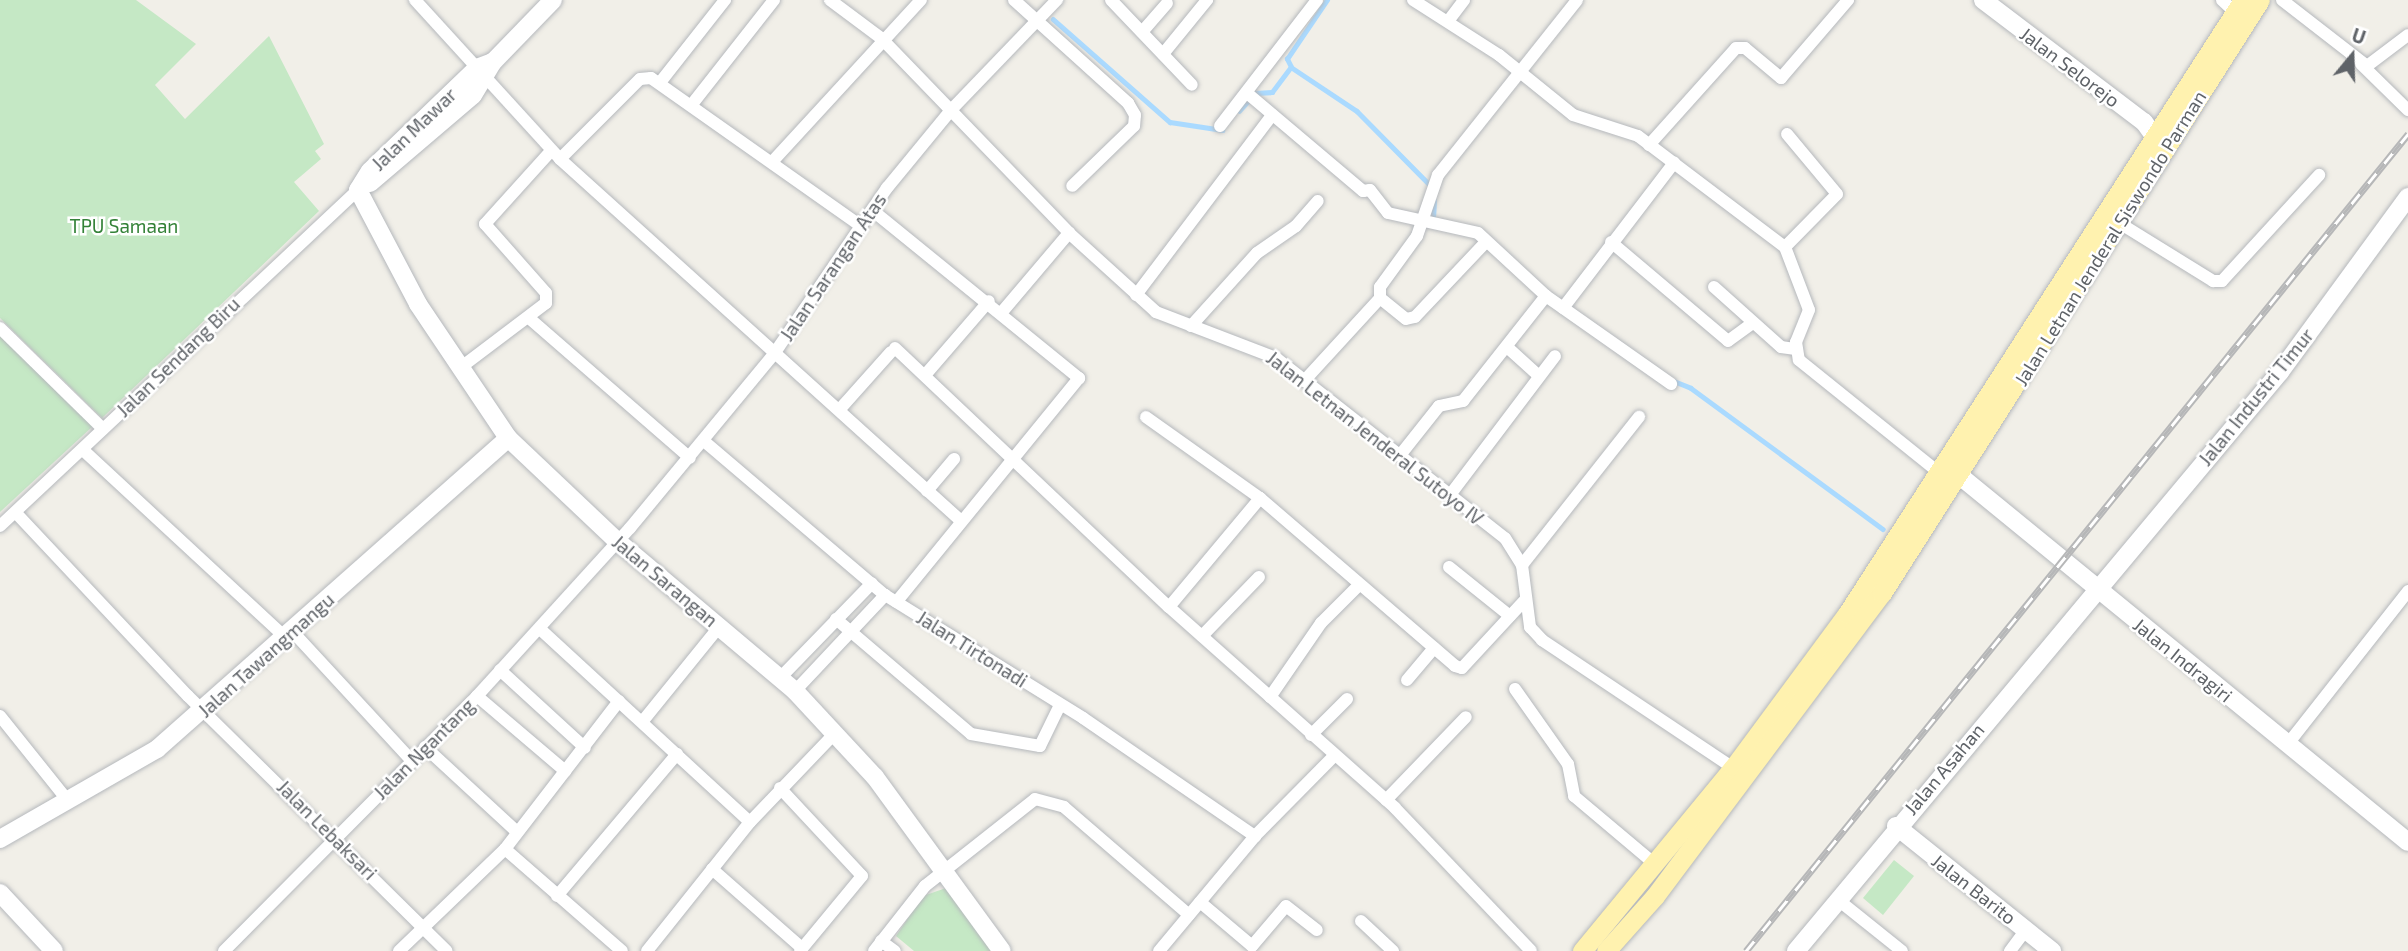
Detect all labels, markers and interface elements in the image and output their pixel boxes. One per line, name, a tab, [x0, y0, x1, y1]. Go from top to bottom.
north arrow	[2317, 21, 2387, 91]
street label: Jalan Selorejo	[2016, 22, 2124, 112]
text: U	[2349, 23, 2369, 49]
street label: Jalan Mawar	[367, 83, 461, 175]
street label: Jalan Letnan Jenderal Siswondo Parman	[2009, 86, 2211, 390]
street label: Jalan Sarangan Atas	[775, 189, 891, 345]
park label: TPU Samaan	[70, 215, 178, 237]
street label: Jalan Sendang Biru	[112, 292, 244, 422]
street label: Jalan Industri Timur	[2194, 324, 2318, 470]
street label: Jalan Letnan Jenderal Sutoyo IV	[1262, 346, 1488, 530]
street label: Jalan Sarangan	[608, 530, 722, 632]
street label: Jalan Tawangmangu	[193, 588, 339, 722]
street label: Jalan Tirtonadi	[912, 606, 1032, 692]
street label: Jalan Indragiri	[2129, 613, 2237, 707]
street label: Jalan Ngantang	[369, 694, 479, 804]
street label: Jalan Asahan	[1899, 719, 1989, 819]
street label: Jalan Lebaksari	[272, 775, 382, 885]
street label: Jalan Barito	[1927, 849, 2021, 929]

